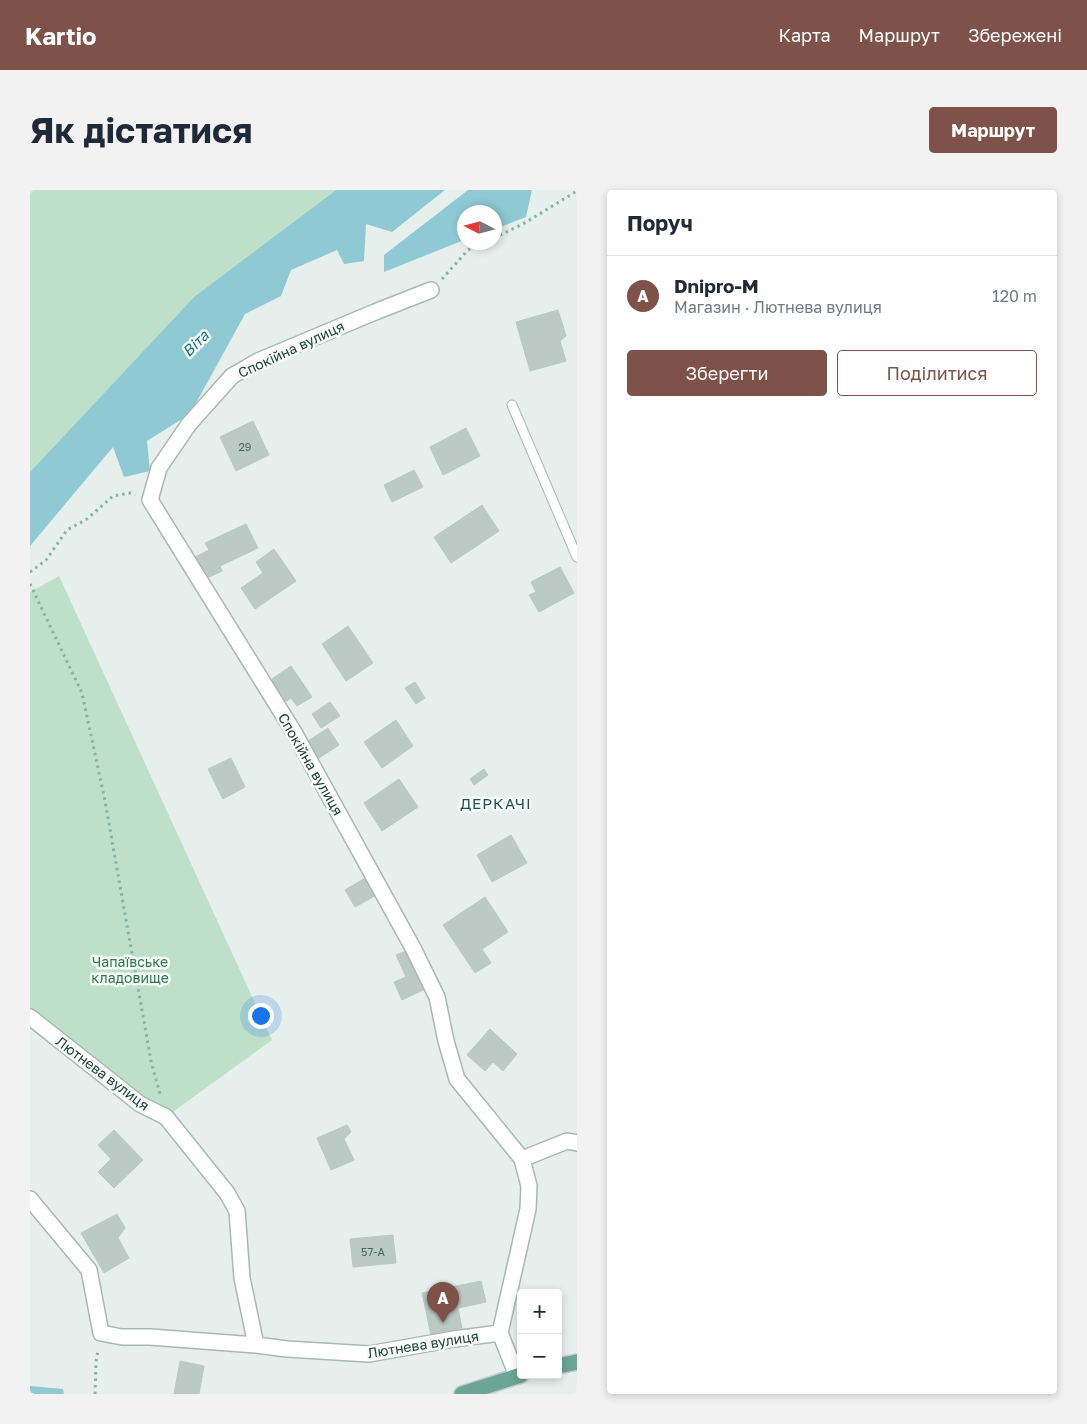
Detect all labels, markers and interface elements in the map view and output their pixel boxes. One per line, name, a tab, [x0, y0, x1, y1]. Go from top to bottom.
text: Kartio	[25, 21, 97, 50]
text: Карта	[778, 24, 831, 46]
text: Маршрут	[859, 24, 940, 46]
text: Збережені	[968, 24, 1062, 46]
button: Маршрут	[929, 107, 1057, 153]
text: Як дістатися	[30, 109, 253, 151]
north arrow	[457, 205, 502, 250]
text: Поруч	[627, 210, 693, 236]
text: Dnipro-M	[674, 274, 759, 297]
text: A	[637, 286, 649, 306]
text: 120 m	[992, 286, 1037, 306]
text: Магазин · Лютнева вулиця	[674, 297, 882, 317]
street label: Спокійна вулиця	[235, 317, 347, 381]
water label: Віта	[178, 326, 212, 360]
button: Зберегти	[627, 350, 827, 396]
button: Поділитися	[837, 350, 1037, 396]
house number: 29	[238, 440, 252, 453]
street label: Спокійна вулиця	[275, 710, 347, 818]
district label: ДЕРКАЧІ	[460, 794, 532, 812]
park label: Чапаївське кладовище	[91, 953, 169, 986]
your location	[248, 1003, 274, 1029]
street label: Лютнева вулиця	[53, 1032, 153, 1114]
house number: 57-А	[361, 1245, 386, 1258]
pin: A	[427, 1282, 459, 1323]
map controls	[517, 1289, 562, 1379]
button: +	[517, 1289, 562, 1334]
street label: Лютнева вулиця	[366, 1327, 480, 1361]
button: −	[517, 1334, 562, 1379]

